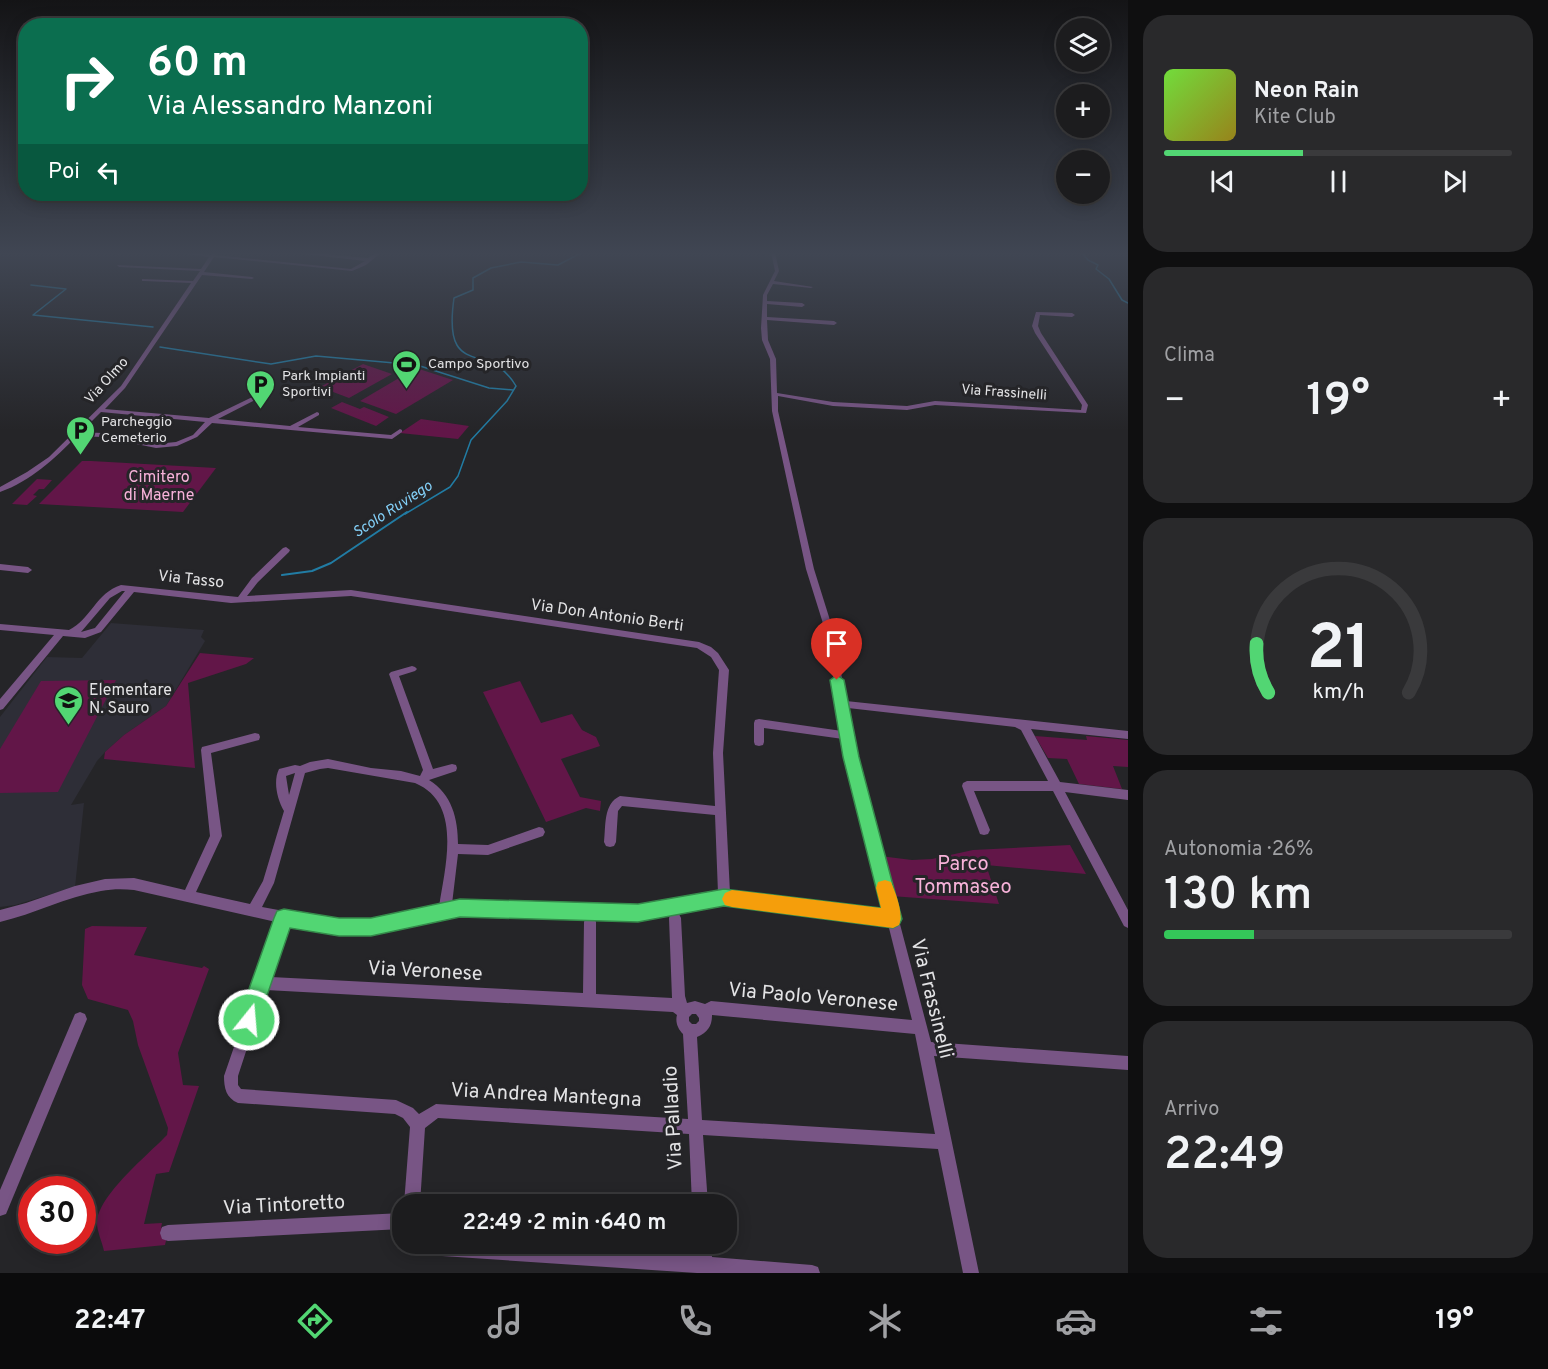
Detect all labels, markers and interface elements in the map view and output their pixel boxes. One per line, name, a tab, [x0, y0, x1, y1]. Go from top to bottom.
map controls	[1056, 18, 1110, 204]
button: layers	[1056, 18, 1110, 72]
text: 60 m	[147, 38, 248, 91]
icon: right	[48, 42, 126, 120]
text: Neon Rain	[1254, 78, 1359, 105]
button: +	[1056, 84, 1110, 138]
text: Via Alessandro Manzoni	[147, 90, 433, 124]
text: Kite Club	[1254, 105, 1336, 131]
button: −	[1056, 150, 1110, 204]
icon: left	[92, 156, 125, 189]
text: Poi	[48, 159, 80, 186]
icon: previous	[1206, 165, 1239, 198]
icon: pause	[1322, 165, 1355, 198]
icon: next	[1438, 165, 1471, 198]
text: Clima	[1164, 343, 1215, 369]
sports icon: Campo Sportivo	[391, 348, 423, 390]
street label: Via Olmo	[82, 354, 133, 408]
place label: Campo Sportivo	[428, 356, 529, 373]
parking icon: Park Impianti Sportivi	[245, 368, 277, 410]
place label: Park Impianti Sportivi	[282, 368, 365, 401]
text: 19°	[1306, 374, 1370, 431]
text: −	[1164, 381, 1185, 423]
text: +	[1491, 381, 1512, 423]
street label: Via Frassinelli	[961, 382, 1047, 404]
parking icon: Parcheggio Cemeterio	[64, 414, 96, 456]
place label: Parcheggio Cemeterio	[101, 414, 172, 447]
park label: Cimitero di Maerne	[124, 468, 194, 506]
water label: Scolo Ruviego	[350, 477, 436, 543]
street label: Via Tasso	[157, 567, 225, 593]
street label: Via Don Antonio Berti	[529, 595, 685, 637]
text: 21	[1306, 613, 1370, 692]
pin	[811, 618, 862, 680]
icon: arrive	[820, 627, 853, 660]
text: km/h	[1312, 680, 1364, 707]
place label: Elementare N. Sauro	[89, 681, 172, 719]
school or university icon: Elementare N. Sauro	[52, 684, 84, 726]
text: Autonomia · 26%	[1164, 837, 1313, 863]
park label: Parco Tommaseo	[914, 852, 1012, 901]
text: 130 km	[1164, 868, 1312, 925]
street label: Via Frassinelli	[904, 936, 958, 1062]
street label: Via Veronese	[367, 956, 483, 988]
street label: Via Paolo Veronese	[727, 978, 899, 1018]
position arrow	[217, 988, 281, 1052]
street label: Via Palladio	[658, 1065, 690, 1171]
street label: Via Andrea Mantegna	[450, 1078, 642, 1114]
text: Arrivo	[1164, 1097, 1219, 1123]
text: 22:49	[1164, 1128, 1285, 1185]
speed limit sign: 30	[18, 1176, 96, 1254]
street label: Via Tintoretto	[222, 1190, 346, 1222]
text: 22:49 · 2 min · 640 m	[463, 1210, 666, 1237]
icon: directions	[294, 1300, 336, 1342]
icon: music	[484, 1300, 526, 1342]
icon: phone	[674, 1300, 716, 1342]
icon: climate	[864, 1300, 906, 1342]
icon: car	[1055, 1300, 1097, 1342]
icon: filters	[1245, 1300, 1287, 1342]
text: 22:47	[74, 1304, 146, 1338]
text: 19°	[1435, 1304, 1474, 1338]

